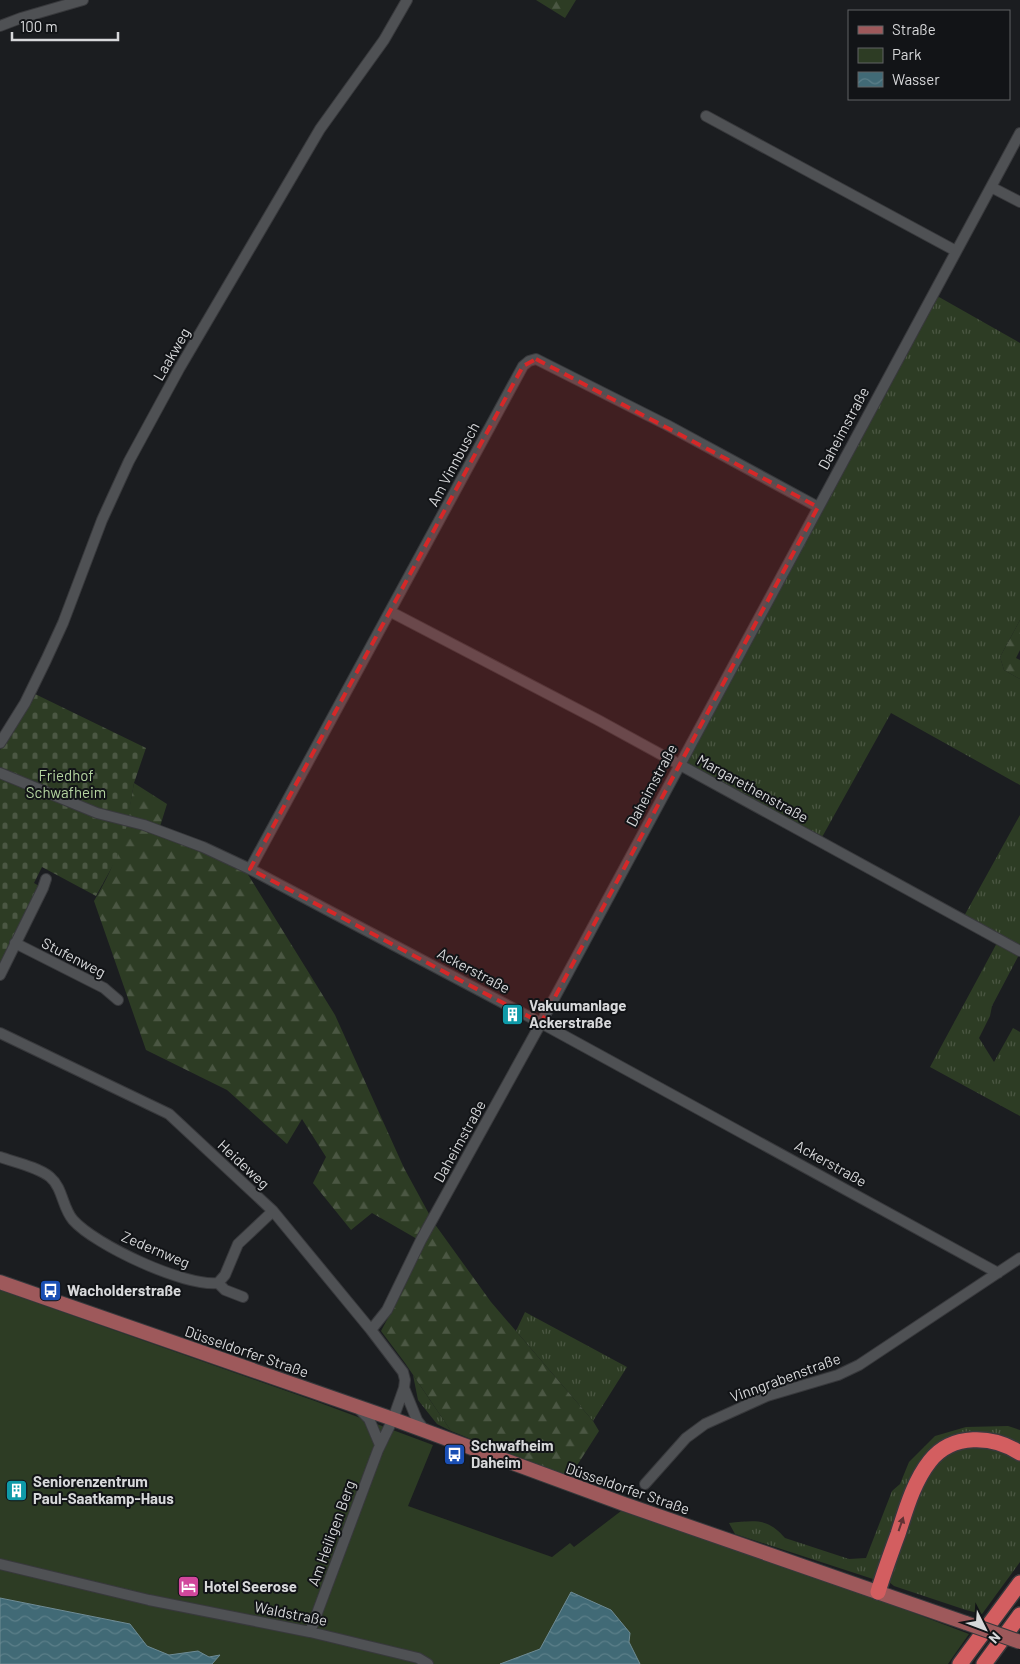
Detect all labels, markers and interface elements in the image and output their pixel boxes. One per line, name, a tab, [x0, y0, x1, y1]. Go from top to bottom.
scale bar	[12, 10, 119, 42]
legend	[848, 10, 1010, 100]
text: 100 m	[20, 17, 58, 35]
text: Straße	[892, 20, 936, 38]
text: Park	[892, 45, 922, 63]
text: Wasser	[892, 70, 940, 88]
street label: Laakweg	[149, 324, 193, 384]
street label: Daheimstraße	[814, 384, 872, 472]
street label: Am Vinnbusch	[423, 419, 483, 509]
street label: Daheimstraße	[622, 741, 680, 829]
street label: Margarethenstraße	[694, 750, 812, 826]
park label: Friedhof Schwafheim	[26, 766, 106, 801]
street label: Stufenweg	[39, 933, 109, 981]
street label: Ackerstraße	[435, 943, 513, 997]
place label: Vakuumanlage Ackerstraße	[529, 996, 626, 1031]
building icon: Vakuumanlage Ackerstraße	[501, 1002, 525, 1026]
street label: Daheimstraße	[429, 1097, 489, 1185]
street label: Heideweg	[214, 1136, 274, 1192]
street label: Ackerstraße	[792, 1136, 870, 1190]
street label: Zedernweg	[119, 1227, 193, 1271]
bus stop icon: Wacholderstraße	[39, 1278, 63, 1302]
place label: Wacholderstraße	[67, 1281, 181, 1299]
street label: Düsseldorfer Straße	[183, 1321, 311, 1381]
street label: Vinngrabenstraße	[727, 1349, 843, 1405]
place label: Schwafheim Daheim	[471, 1436, 553, 1471]
bus stop icon: Schwafheim Daheim	[443, 1442, 467, 1466]
street label: Düsseldorfer Straße	[564, 1458, 692, 1518]
place label: Seniorenzentrum Paul-Saatkamp-Haus	[33, 1472, 174, 1507]
building icon: Seniorenzentrum Paul-Saatkamp-Haus	[5, 1478, 29, 1502]
street label: Am Heiligen Berg	[304, 1478, 358, 1588]
one-way arrow	[897, 1516, 905, 1531]
hotel icon: Hotel Seerose	[176, 1574, 200, 1598]
place label: Hotel Seerose	[204, 1577, 297, 1595]
street label: Waldstraße	[253, 1597, 329, 1629]
north arrow	[960, 1604, 1010, 1654]
text: N	[986, 1629, 1004, 1647]

